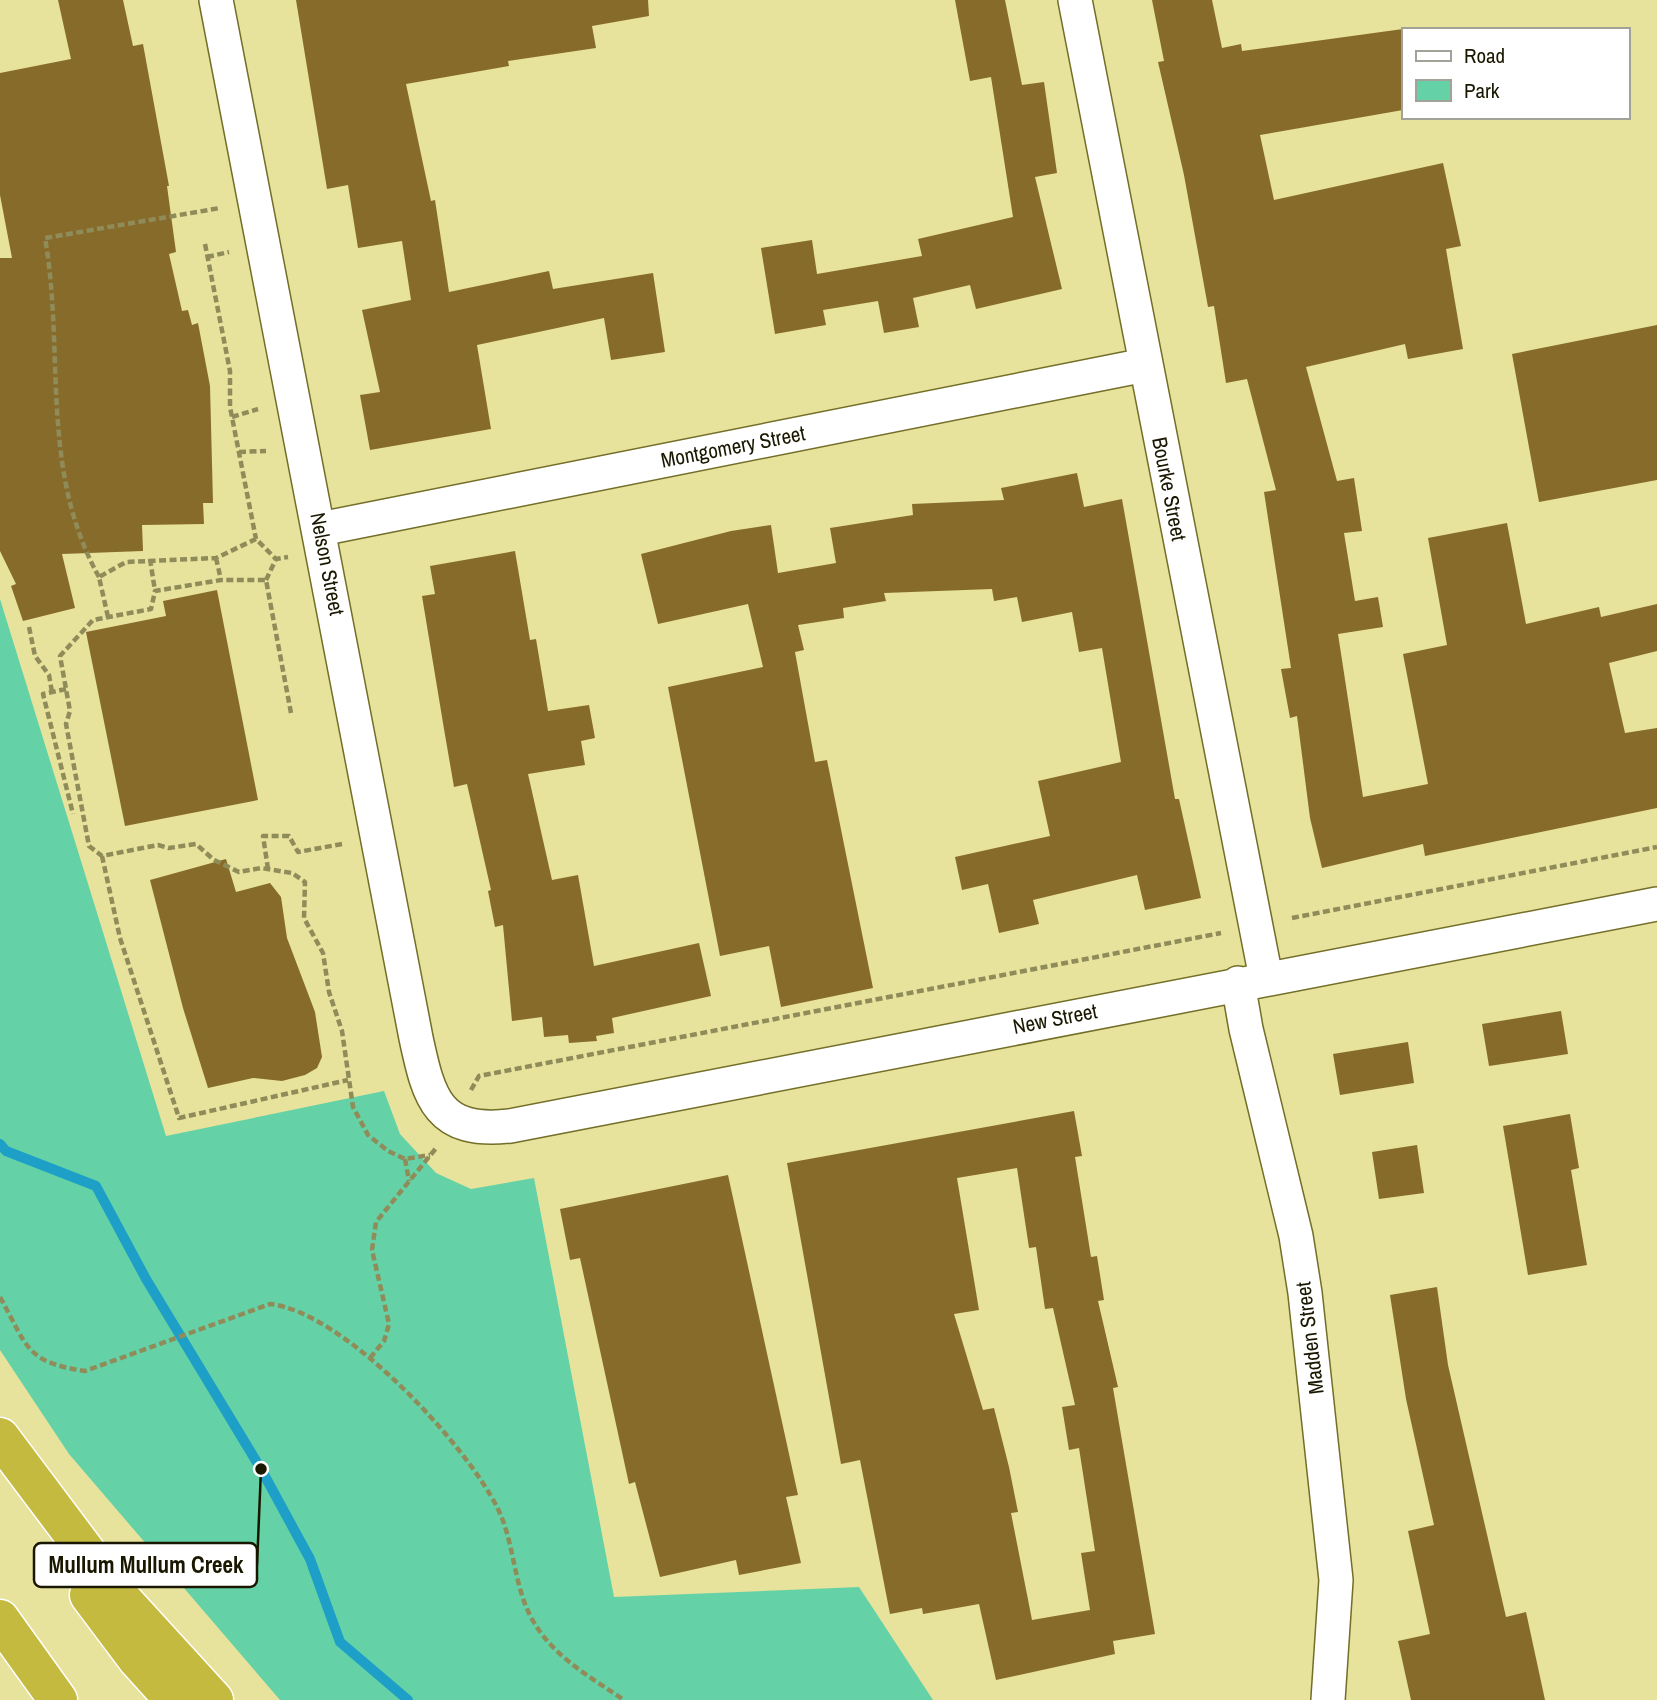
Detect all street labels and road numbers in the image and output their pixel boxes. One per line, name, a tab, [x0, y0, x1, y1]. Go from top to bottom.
street label: Montgomery Street	[658, 418, 808, 475]
street label: Bourke Street	[1145, 434, 1194, 544]
street label: Nelson Street	[303, 510, 352, 618]
street label: New Street	[1010, 996, 1100, 1041]
street label: Madden Street	[1288, 1280, 1331, 1396]

